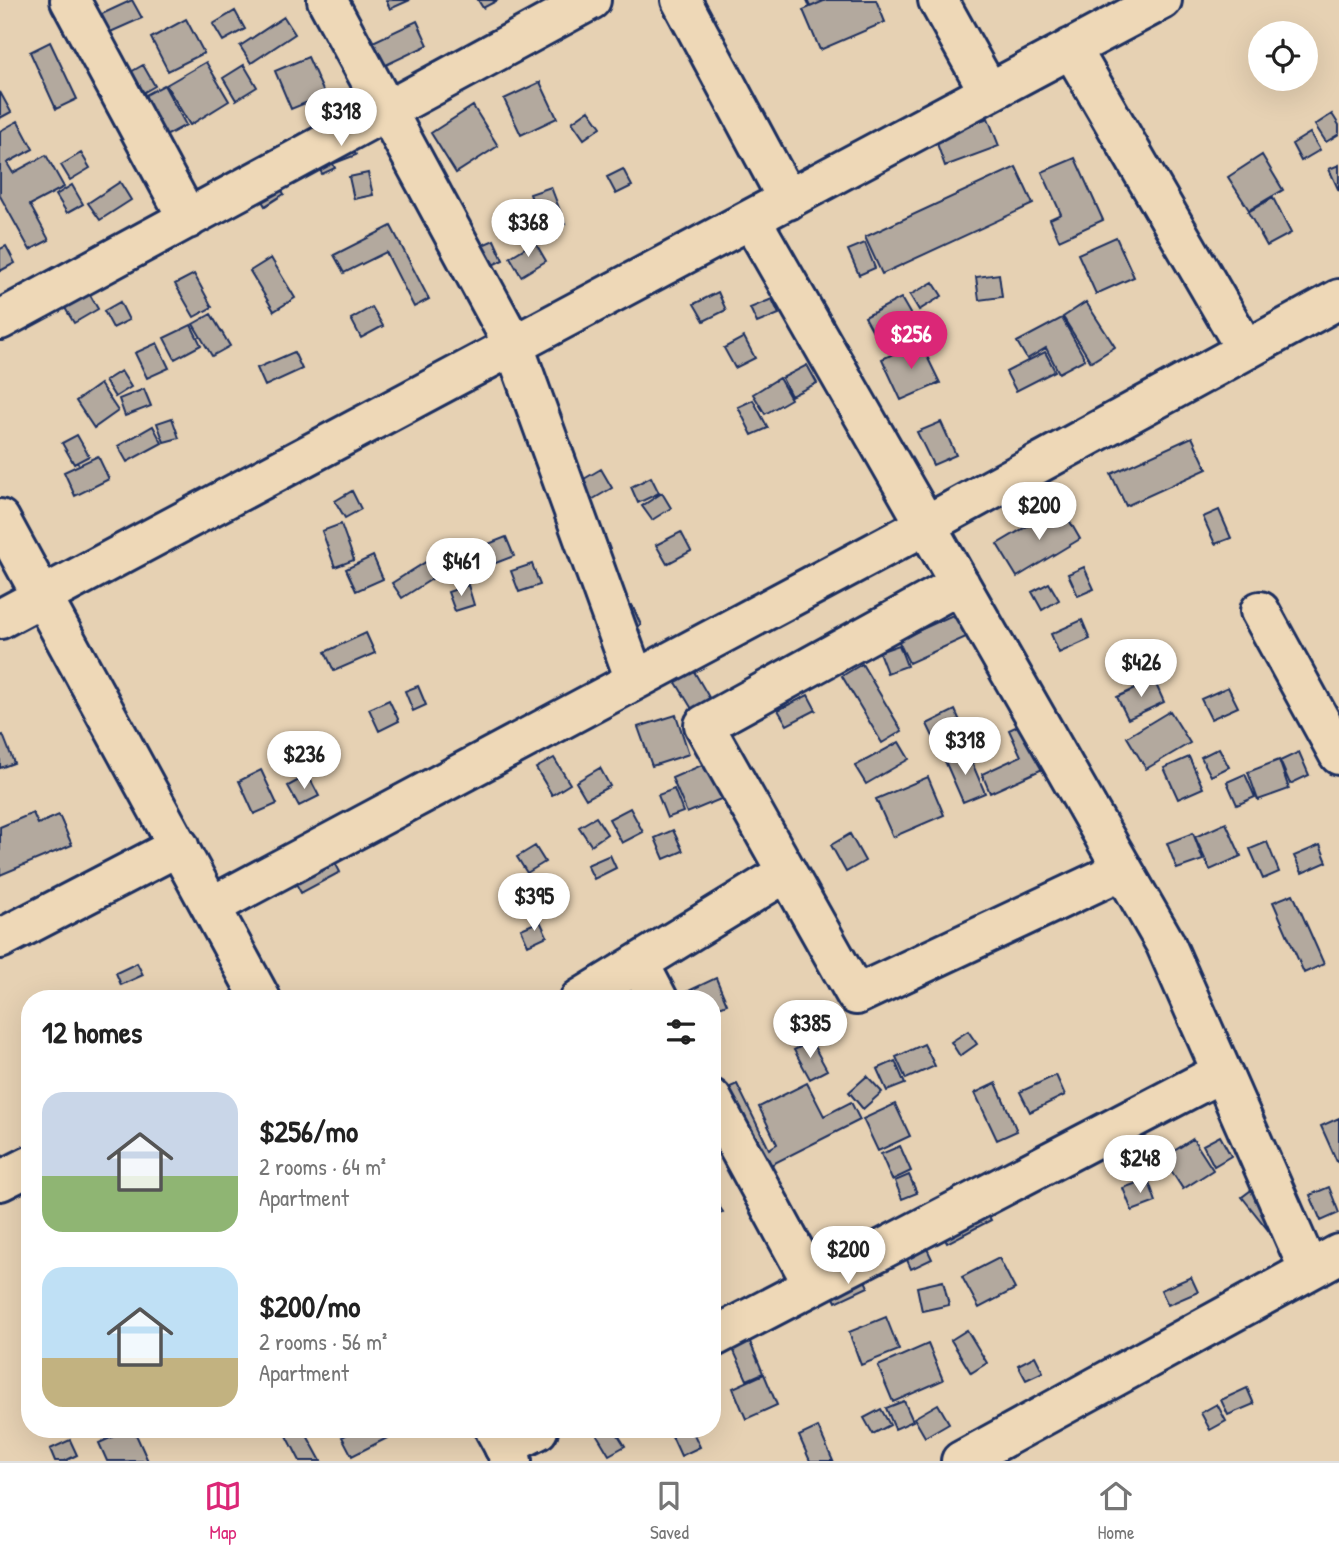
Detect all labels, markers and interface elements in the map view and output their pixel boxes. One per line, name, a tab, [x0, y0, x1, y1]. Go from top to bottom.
map controls	[1248, 21, 1318, 91]
button: locate	[1248, 21, 1318, 91]
pin: $318	[300, 88, 382, 148]
text: $318	[321, 95, 361, 126]
pin: $368	[487, 200, 569, 259]
text: $368	[507, 206, 549, 237]
pin: $256	[870, 312, 952, 371]
text: $256	[890, 318, 932, 349]
pin: $200	[998, 482, 1080, 542]
text: $200	[1017, 489, 1061, 520]
pin: $461	[420, 538, 502, 598]
text: $461	[442, 545, 480, 576]
pin: $426	[1100, 640, 1182, 699]
text: $426	[1121, 646, 1161, 677]
pin: $318	[924, 718, 1006, 777]
text: $318	[945, 724, 985, 755]
pin: $236	[263, 732, 345, 791]
text: $236	[283, 738, 325, 769]
pin: $395	[493, 874, 575, 933]
text: $395	[514, 880, 554, 911]
pin: $385	[769, 1000, 851, 1060]
text: $385	[789, 1007, 831, 1038]
text: 12 homes	[42, 1012, 142, 1052]
icon: filters	[662, 1013, 700, 1051]
text: $256/mo	[259, 1111, 358, 1151]
icon: home	[98, 1120, 182, 1204]
pin: $248	[1099, 1136, 1181, 1195]
text: $248	[1119, 1142, 1161, 1173]
text: 2 rooms · 64 m²	[259, 1151, 386, 1182]
text: Apartment	[259, 1182, 349, 1213]
pin: $200	[807, 1226, 889, 1286]
text: $200	[826, 1233, 870, 1264]
text: $200/mo	[259, 1286, 360, 1326]
icon: home	[98, 1295, 182, 1379]
text: 2 rooms · 56 m²	[259, 1326, 387, 1357]
text: Apartment	[259, 1357, 349, 1388]
tab: Map	[204, 1477, 242, 1545]
tab: Saved	[650, 1477, 689, 1545]
tab: Home	[1097, 1477, 1135, 1545]

